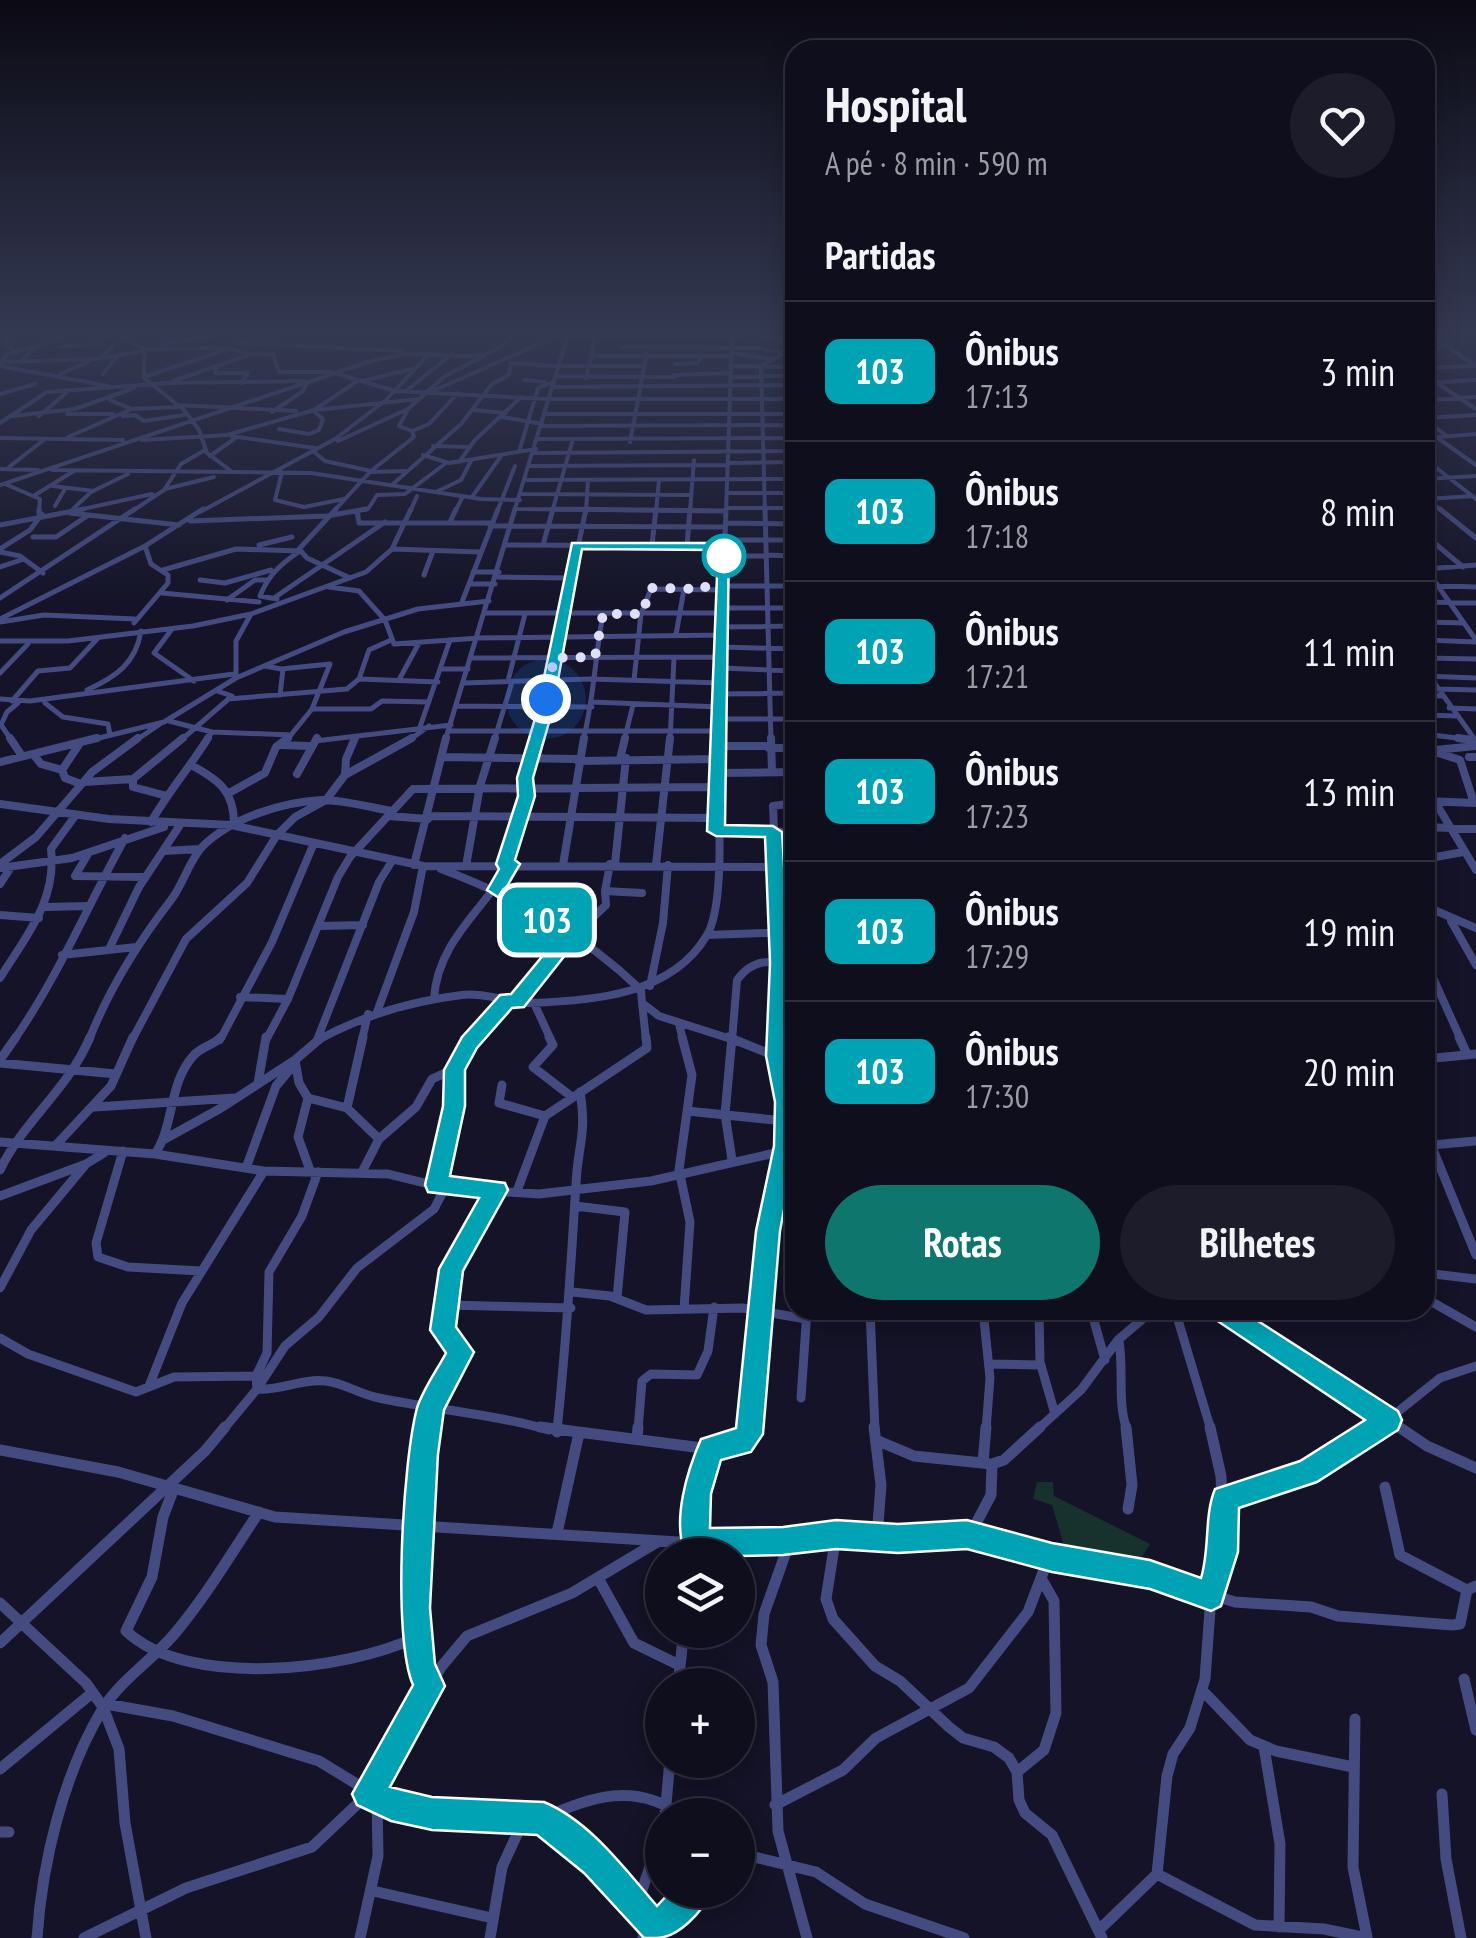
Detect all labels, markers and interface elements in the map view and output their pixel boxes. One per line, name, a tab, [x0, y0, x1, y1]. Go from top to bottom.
text: Hospital	[825, 73, 966, 135]
button: heart	[1290, 73, 1395, 178]
text: A pé · 8 min · 590 m	[825, 142, 1048, 184]
text: Partidas	[825, 230, 936, 279]
text: Ônibus	[965, 326, 1059, 375]
text: 3 min	[1320, 347, 1395, 396]
text: 103	[855, 348, 905, 394]
text: 17:13	[965, 375, 1029, 417]
text: Ônibus	[965, 466, 1059, 515]
text: 8 min	[1320, 487, 1395, 536]
text: 103	[855, 488, 905, 534]
text: 17:18	[965, 515, 1029, 557]
unlabelled marker	[703, 535, 745, 577]
text: Ônibus	[965, 606, 1059, 655]
text: 11 min	[1303, 627, 1395, 676]
text: 103	[855, 628, 905, 674]
text: 17:21	[965, 655, 1029, 697]
your location	[521, 674, 571, 724]
text: Ônibus	[965, 746, 1059, 795]
text: 13 min	[1303, 767, 1395, 816]
text: 103	[855, 768, 905, 814]
text: 17:23	[965, 795, 1029, 837]
text: Ônibus	[965, 886, 1059, 935]
line badge: 103	[490, 888, 604, 952]
text: 103	[522, 897, 572, 943]
text: 19 min	[1303, 907, 1395, 956]
text: 103	[855, 908, 905, 954]
text: 17:29	[965, 935, 1029, 977]
text: Ônibus	[965, 1026, 1059, 1075]
text: 20 min	[1303, 1047, 1395, 1096]
text: 103	[855, 1048, 905, 1094]
text: 17:30	[965, 1075, 1029, 1117]
button: Rotas	[825, 1185, 1100, 1300]
button: Bilhetes	[1120, 1185, 1395, 1300]
map controls	[645, 1538, 755, 1908]
button: layers	[645, 1538, 755, 1648]
button: +	[645, 1668, 755, 1778]
button: −	[645, 1798, 755, 1908]

